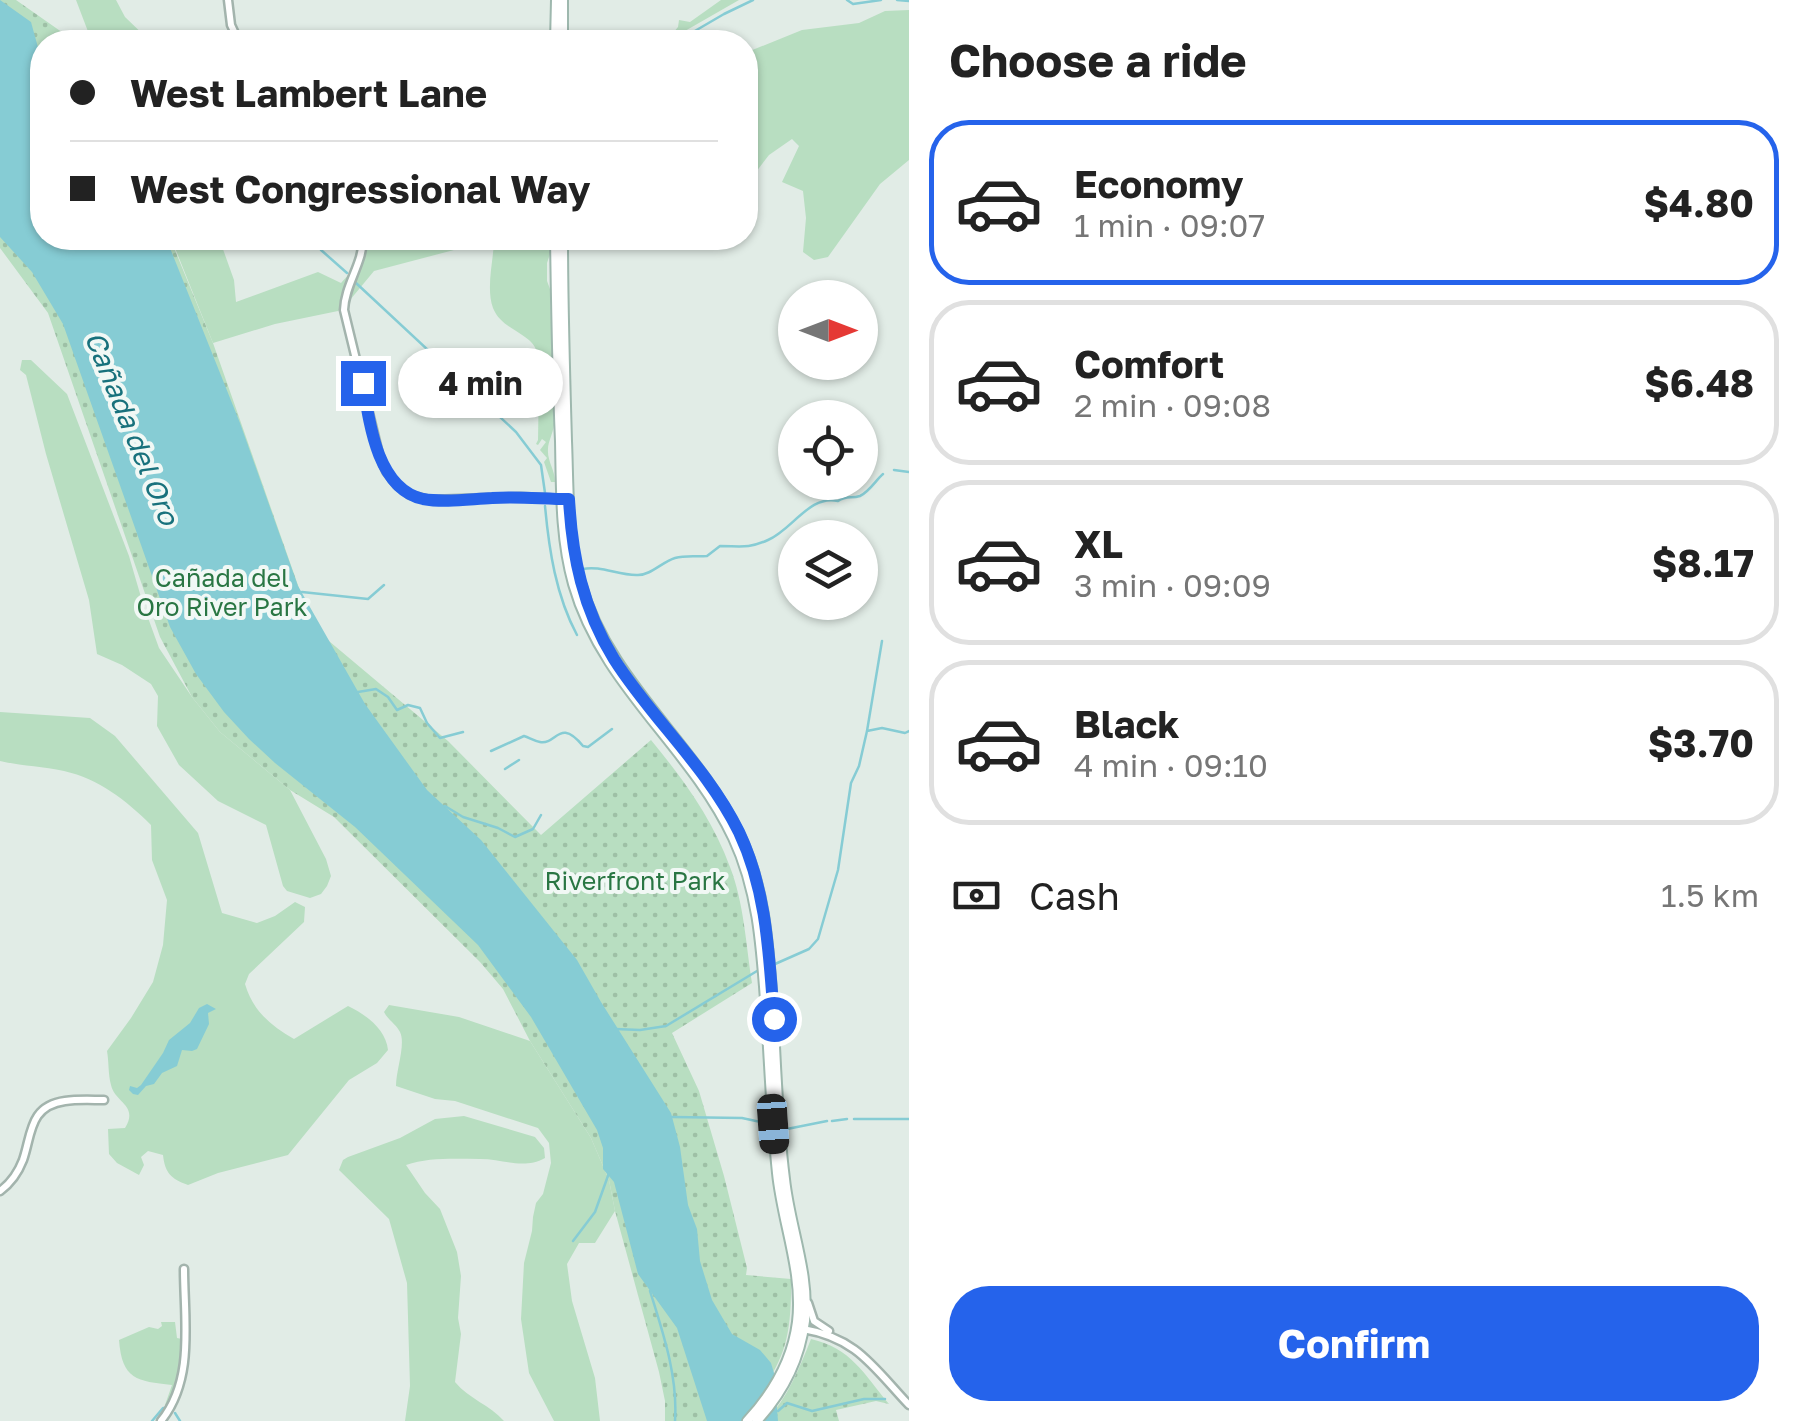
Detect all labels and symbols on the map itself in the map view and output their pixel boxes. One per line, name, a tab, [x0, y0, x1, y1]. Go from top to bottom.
north arrow	[778, 280, 878, 380]
water label: Cañada del Oro	[79, 326, 187, 531]
callout: 4 min	[398, 348, 563, 418]
route end	[341, 361, 386, 406]
park label: Cañada del Oro River Park	[136, 562, 308, 622]
park label: Riverfront Park	[544, 865, 726, 896]
route start	[752, 997, 797, 1042]
car	[756, 1093, 790, 1155]

